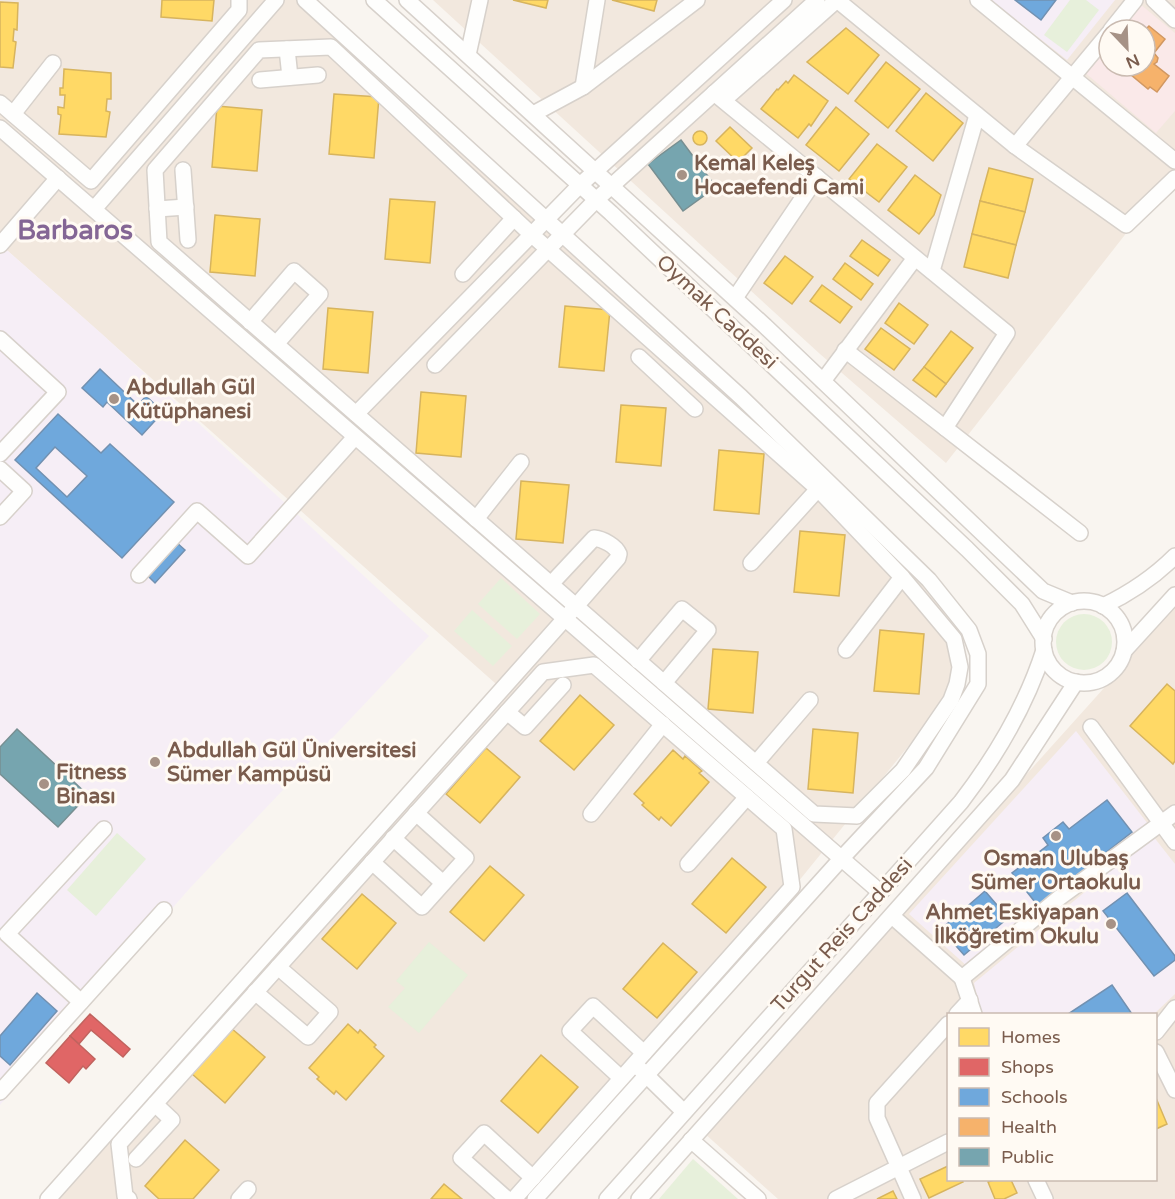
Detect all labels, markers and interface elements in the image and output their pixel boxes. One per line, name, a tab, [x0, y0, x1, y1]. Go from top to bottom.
north arrow	[1097, 18, 1157, 78]
text: N	[1123, 49, 1142, 73]
place label: Kemal Keleş Hocaefendi Cami	[694, 151, 864, 200]
marker: Kemal Keleş Hocaefendi Cami	[675, 168, 689, 182]
district label: Barbaros	[17, 214, 133, 247]
street label: Oymak Caddesi	[651, 250, 783, 374]
place label: Abdullah Gül Kütüphanesi	[126, 375, 255, 424]
marker: Abdullah Gül Kütüphanesi	[107, 392, 121, 406]
place label: Abdullah Gül Üniversitesi Sümer Kampüsü	[167, 738, 417, 787]
marker: Abdullah Gül Üniversitesi Sümer Kampüsü	[148, 755, 162, 769]
place label: Fitness Binası	[56, 760, 127, 809]
marker: Fitness Binası	[37, 777, 51, 791]
marker: Osman Ulubaş Sümer Ortaokulu	[1049, 829, 1063, 843]
place label: Osman Ulubaş Sümer Ortaokulu	[971, 846, 1141, 895]
street label: Turgut Reis Caddesi	[766, 853, 918, 1017]
place label: Ahmet Eskiyapan İlköğretim Okulu	[925, 900, 1099, 949]
marker: Ahmet Eskiyapan İlköğretim Okulu	[1104, 917, 1118, 931]
legend	[947, 1013, 1157, 1181]
text: Homes	[1001, 1026, 1061, 1048]
text: Shops	[1001, 1056, 1054, 1078]
text: Schools	[1001, 1086, 1068, 1108]
text: Health	[1001, 1116, 1057, 1138]
text: Public	[1001, 1146, 1054, 1168]

